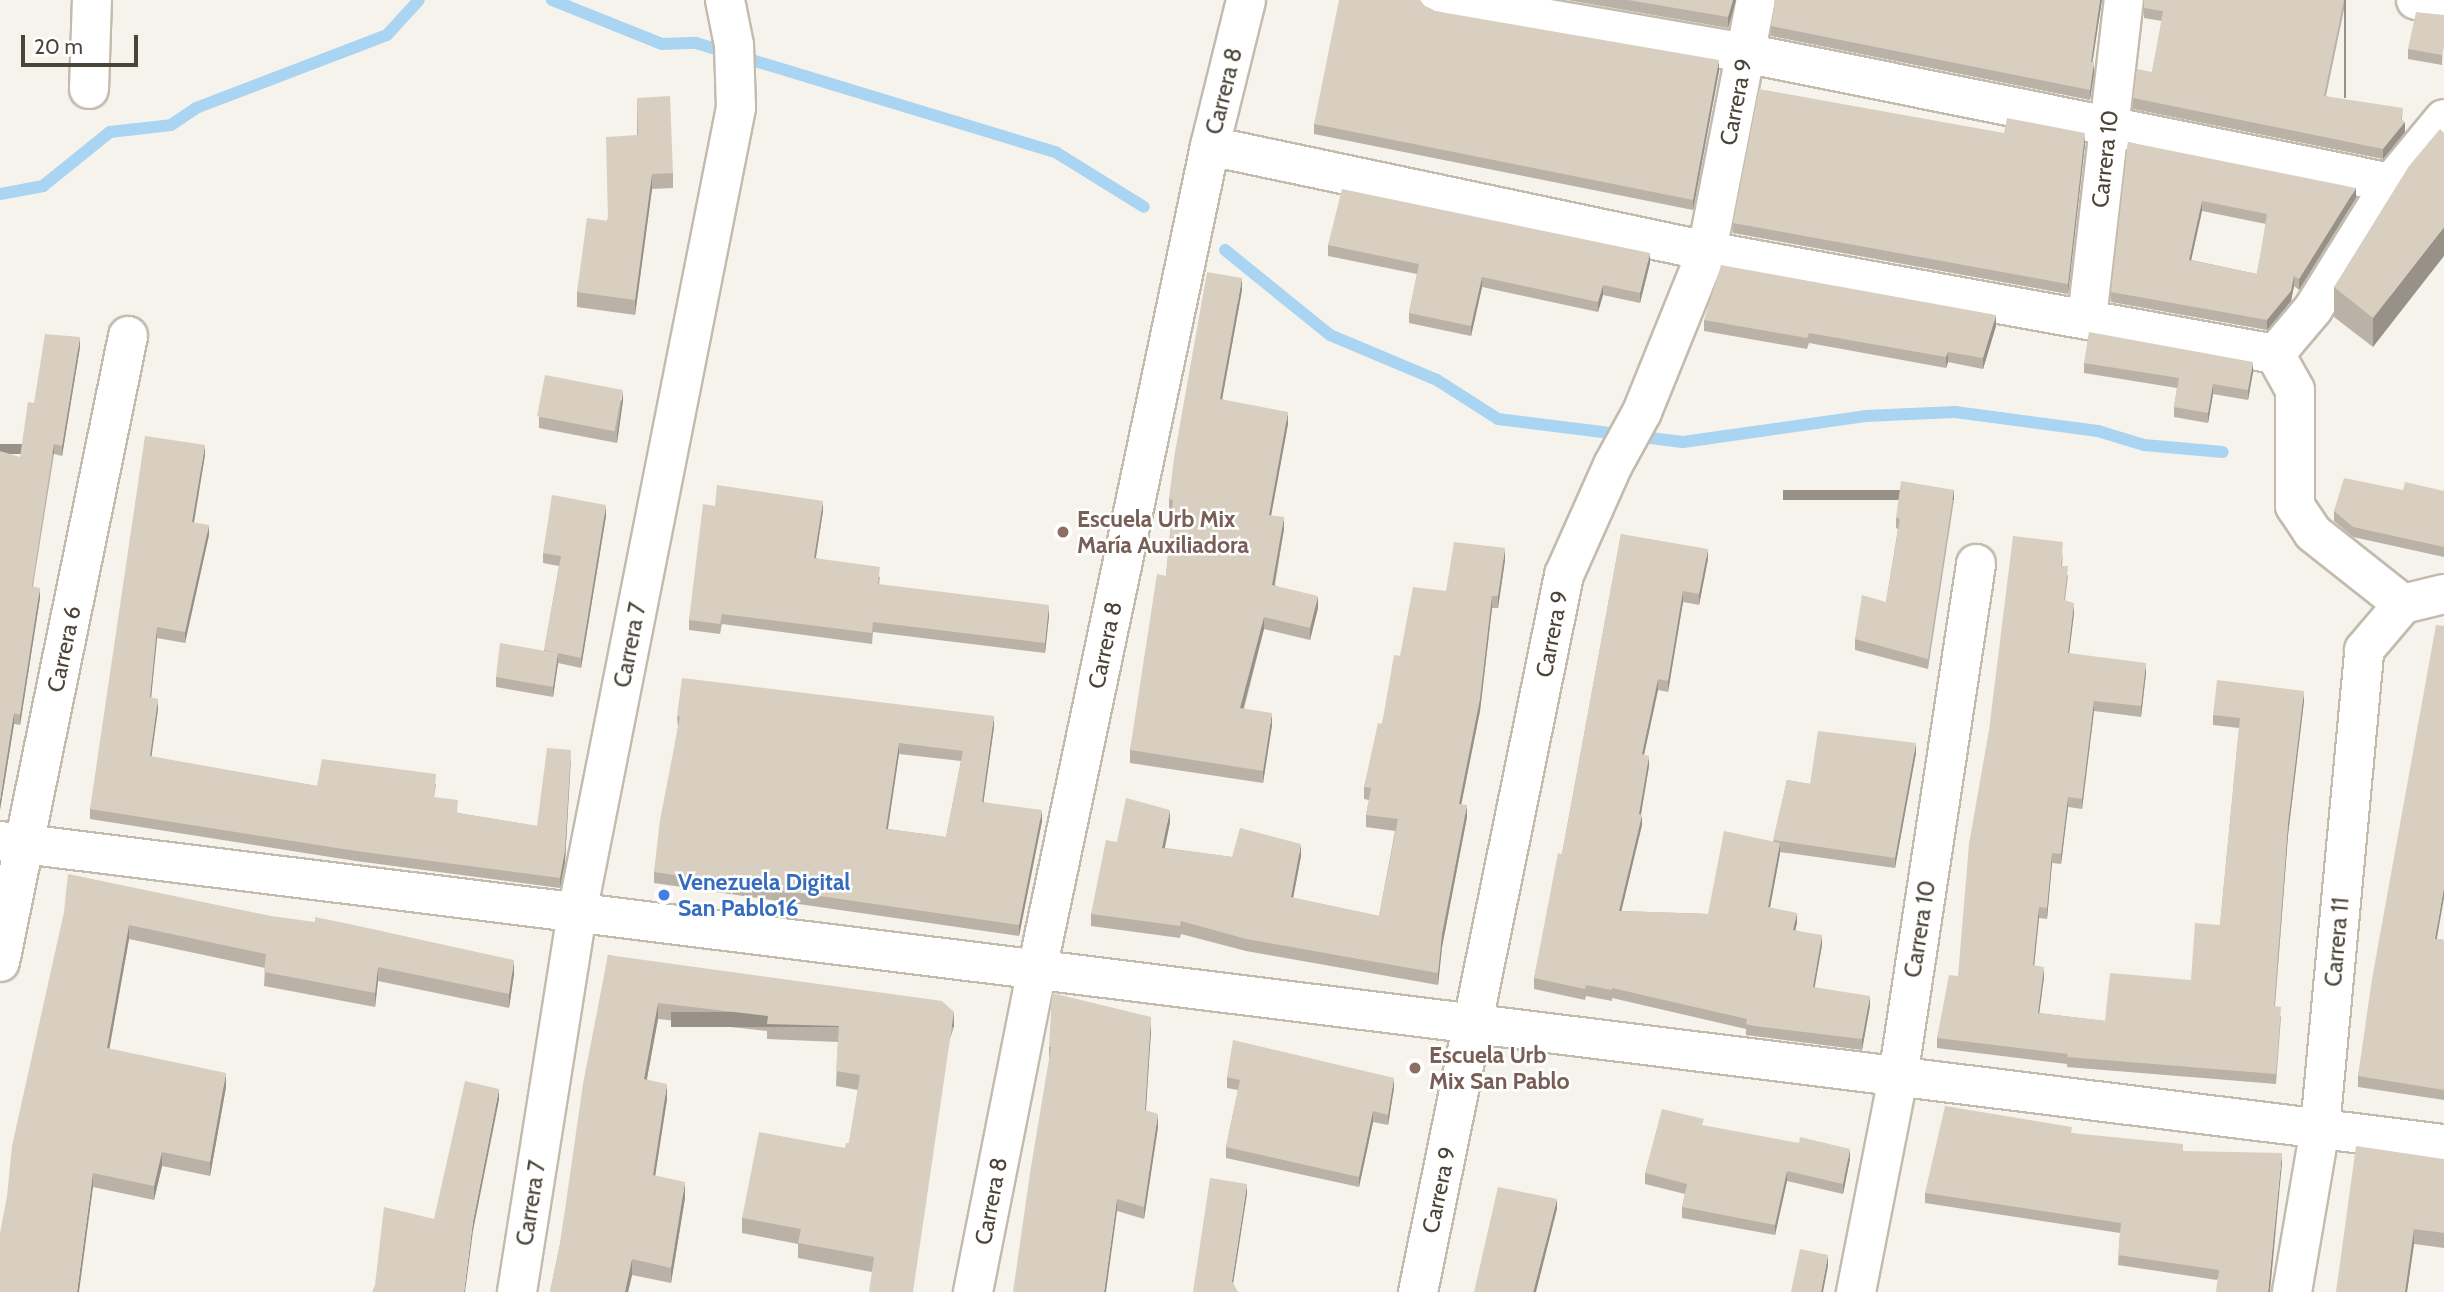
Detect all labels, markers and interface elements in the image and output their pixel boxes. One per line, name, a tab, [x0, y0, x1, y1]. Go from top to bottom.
scale bar	[24, 21, 142, 65]
text: 20 m	[34, 34, 83, 59]
street label: Carrera 8	[1200, 45, 1248, 137]
street label: Carrera 9	[1714, 56, 1758, 148]
street label: Carrera 10	[2086, 109, 2124, 209]
place label: Escuela Urb Mix María Auxiliadora	[1077, 505, 1249, 559]
marker: Escuela Urb Mix María Auxiliadora	[1055, 524, 1071, 540]
street label: Carrera 9	[1530, 588, 1574, 680]
street label: Carrera 8	[1082, 599, 1128, 691]
street label: Carrera 7	[608, 600, 652, 690]
street label: Carrera 6	[41, 603, 87, 695]
place label: Venezuela Digital San Pablo16	[678, 868, 850, 922]
street label: Carrera 10	[1899, 878, 1941, 980]
marker: Venezuela Digital San Pablo16	[656, 887, 672, 903]
street label: Carrera 11	[2319, 896, 2355, 988]
place label: Escuela Urb Mix San Pablo	[1429, 1041, 1570, 1095]
marker: Escuela Urb Mix San Pablo	[1407, 1060, 1423, 1076]
street label: Carrera 9	[1416, 1144, 1462, 1236]
street label: Carrera 8	[969, 1155, 1013, 1247]
street label: Carrera 7	[511, 1158, 551, 1248]

